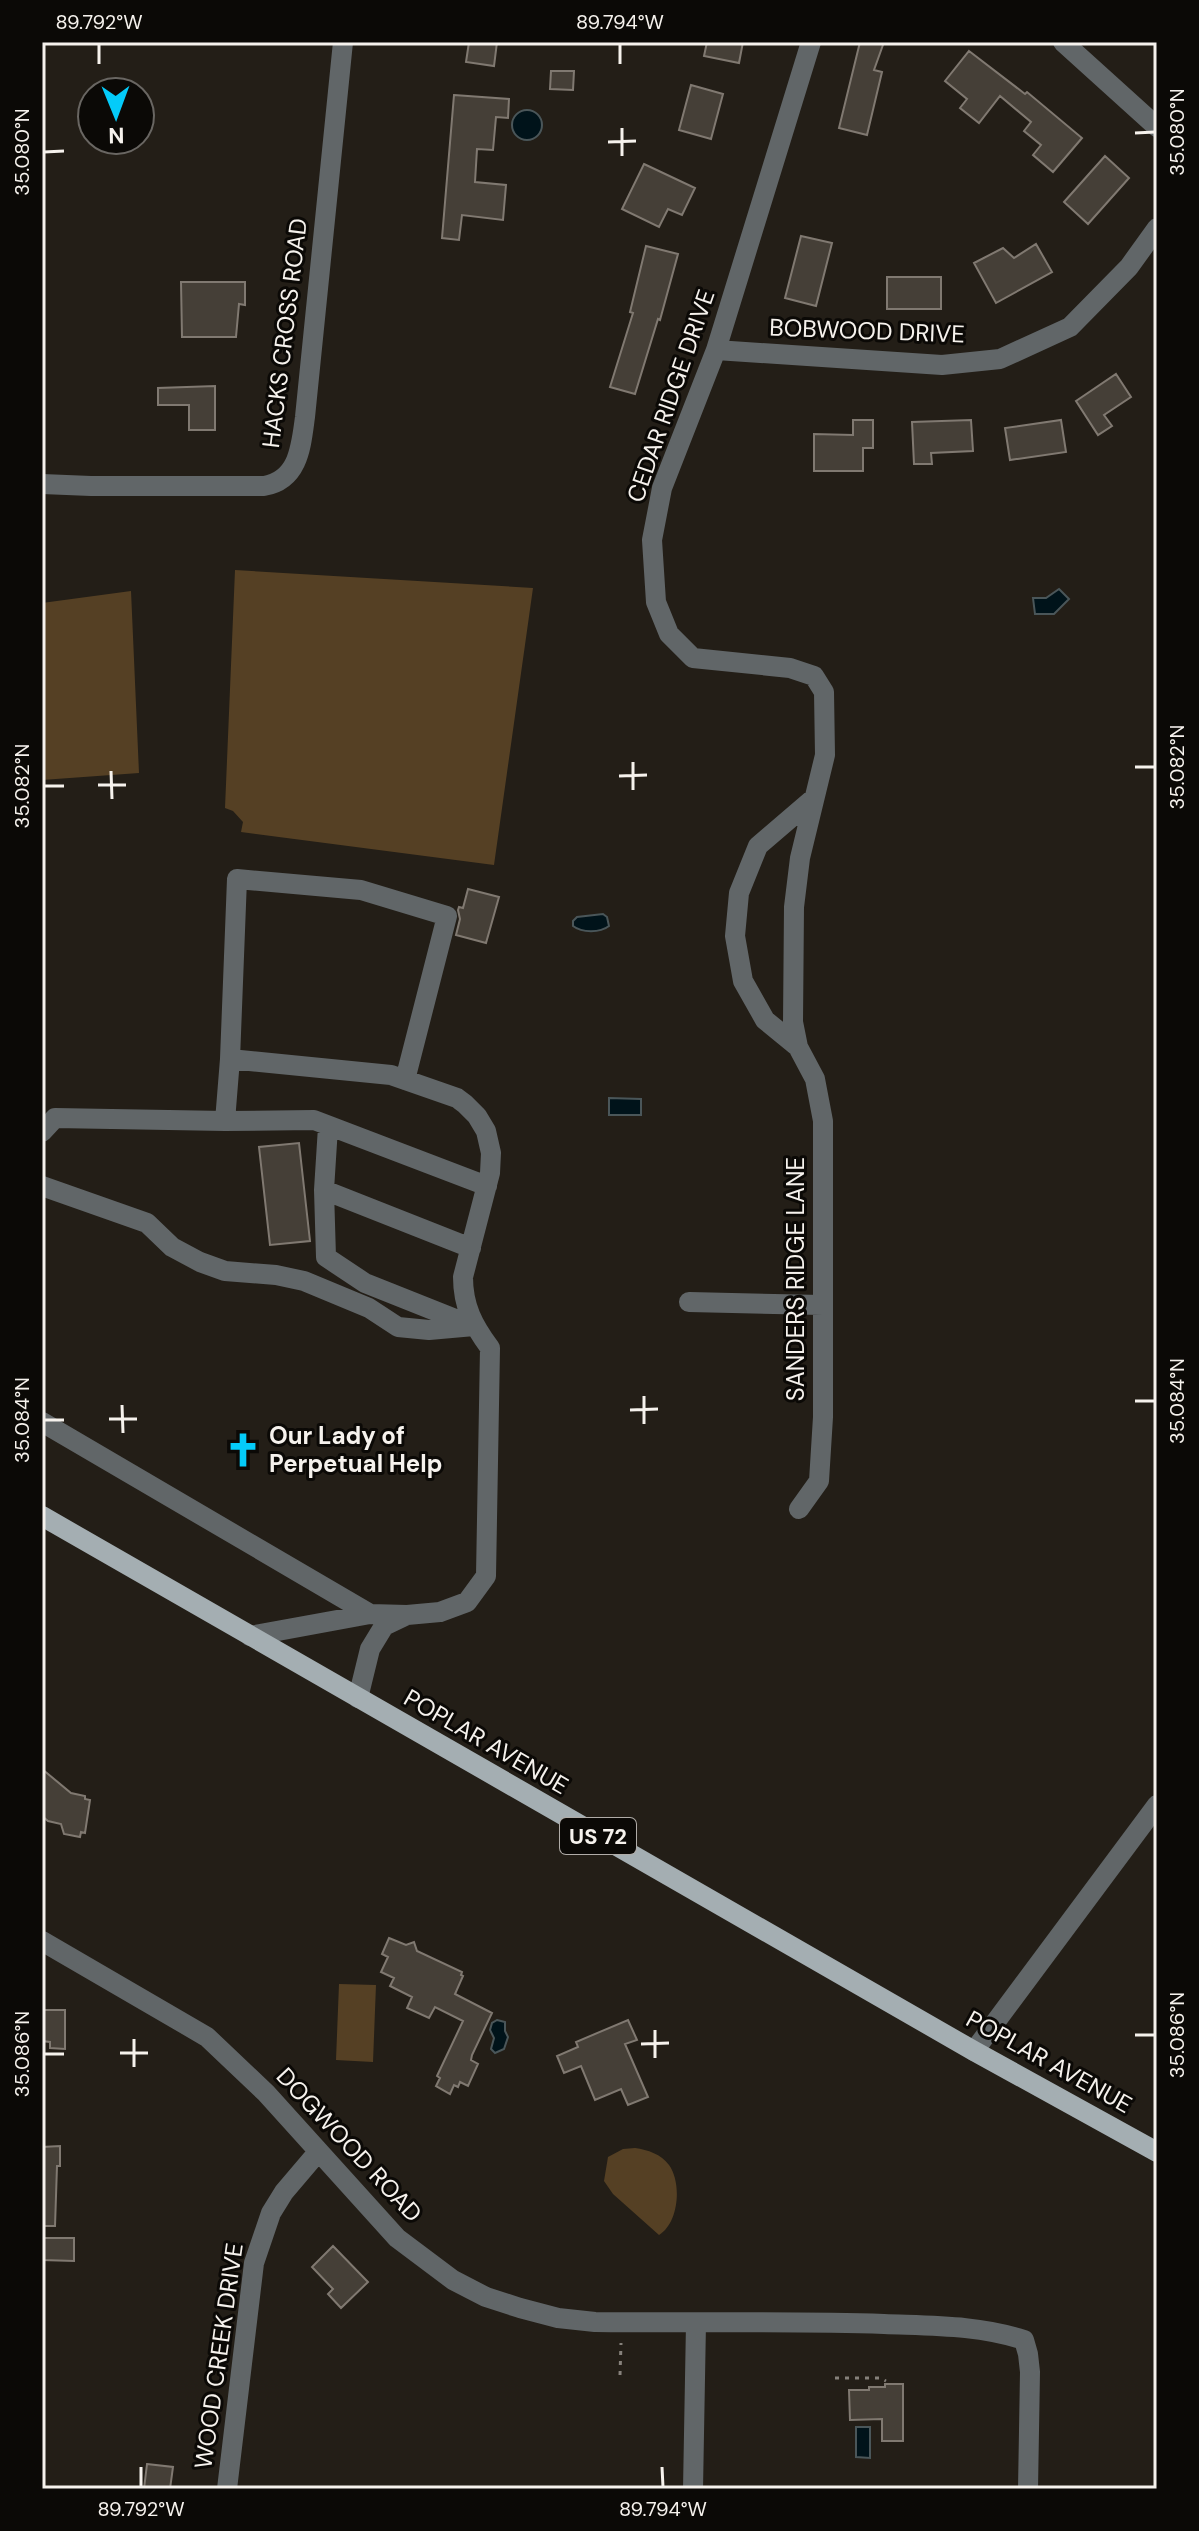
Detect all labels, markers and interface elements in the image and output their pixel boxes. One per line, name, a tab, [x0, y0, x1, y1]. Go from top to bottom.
text: 89.792°W	[55, 9, 143, 35]
text: 89.794°W	[576, 9, 664, 35]
north arrow	[76, 76, 156, 156]
text: 35.080°N	[1164, 88, 1190, 176]
text: 35.080°N	[9, 108, 35, 196]
text: N	[108, 121, 125, 150]
street label: HACKS CROSS ROAD	[255, 216, 314, 450]
street label: CEDAR RIDGE DRIVE	[620, 285, 722, 506]
street label: BOBWOOD DRIVE	[769, 312, 965, 349]
text: 35.082°N	[1164, 725, 1190, 809]
text: 35.082°N	[9, 744, 35, 828]
street label: SANDERS RIDGE LANE	[780, 1157, 811, 1401]
text: 35.084°N	[1164, 1358, 1190, 1444]
text: 35.084°N	[9, 1377, 35, 1463]
place label: Our Lady of Perpetual Help	[269, 1420, 442, 1479]
church icon: Our Lady of Perpetual Help	[224, 1431, 262, 1469]
street label: POPLAR AVENUE	[399, 1682, 574, 1801]
road number: US 72	[560, 1818, 636, 1854]
text: 35.086°N	[1164, 1992, 1190, 2078]
street label: POPLAR AVENUE	[961, 2003, 1138, 2120]
text: 35.086°N	[9, 2011, 35, 2097]
street label: DOGWOOD ROAD	[270, 2061, 429, 2228]
street label: WOOD CREEK DRIVE	[187, 2241, 250, 2471]
text: 89.792°W	[97, 2496, 185, 2522]
text: 89.794°W	[619, 2496, 707, 2522]

